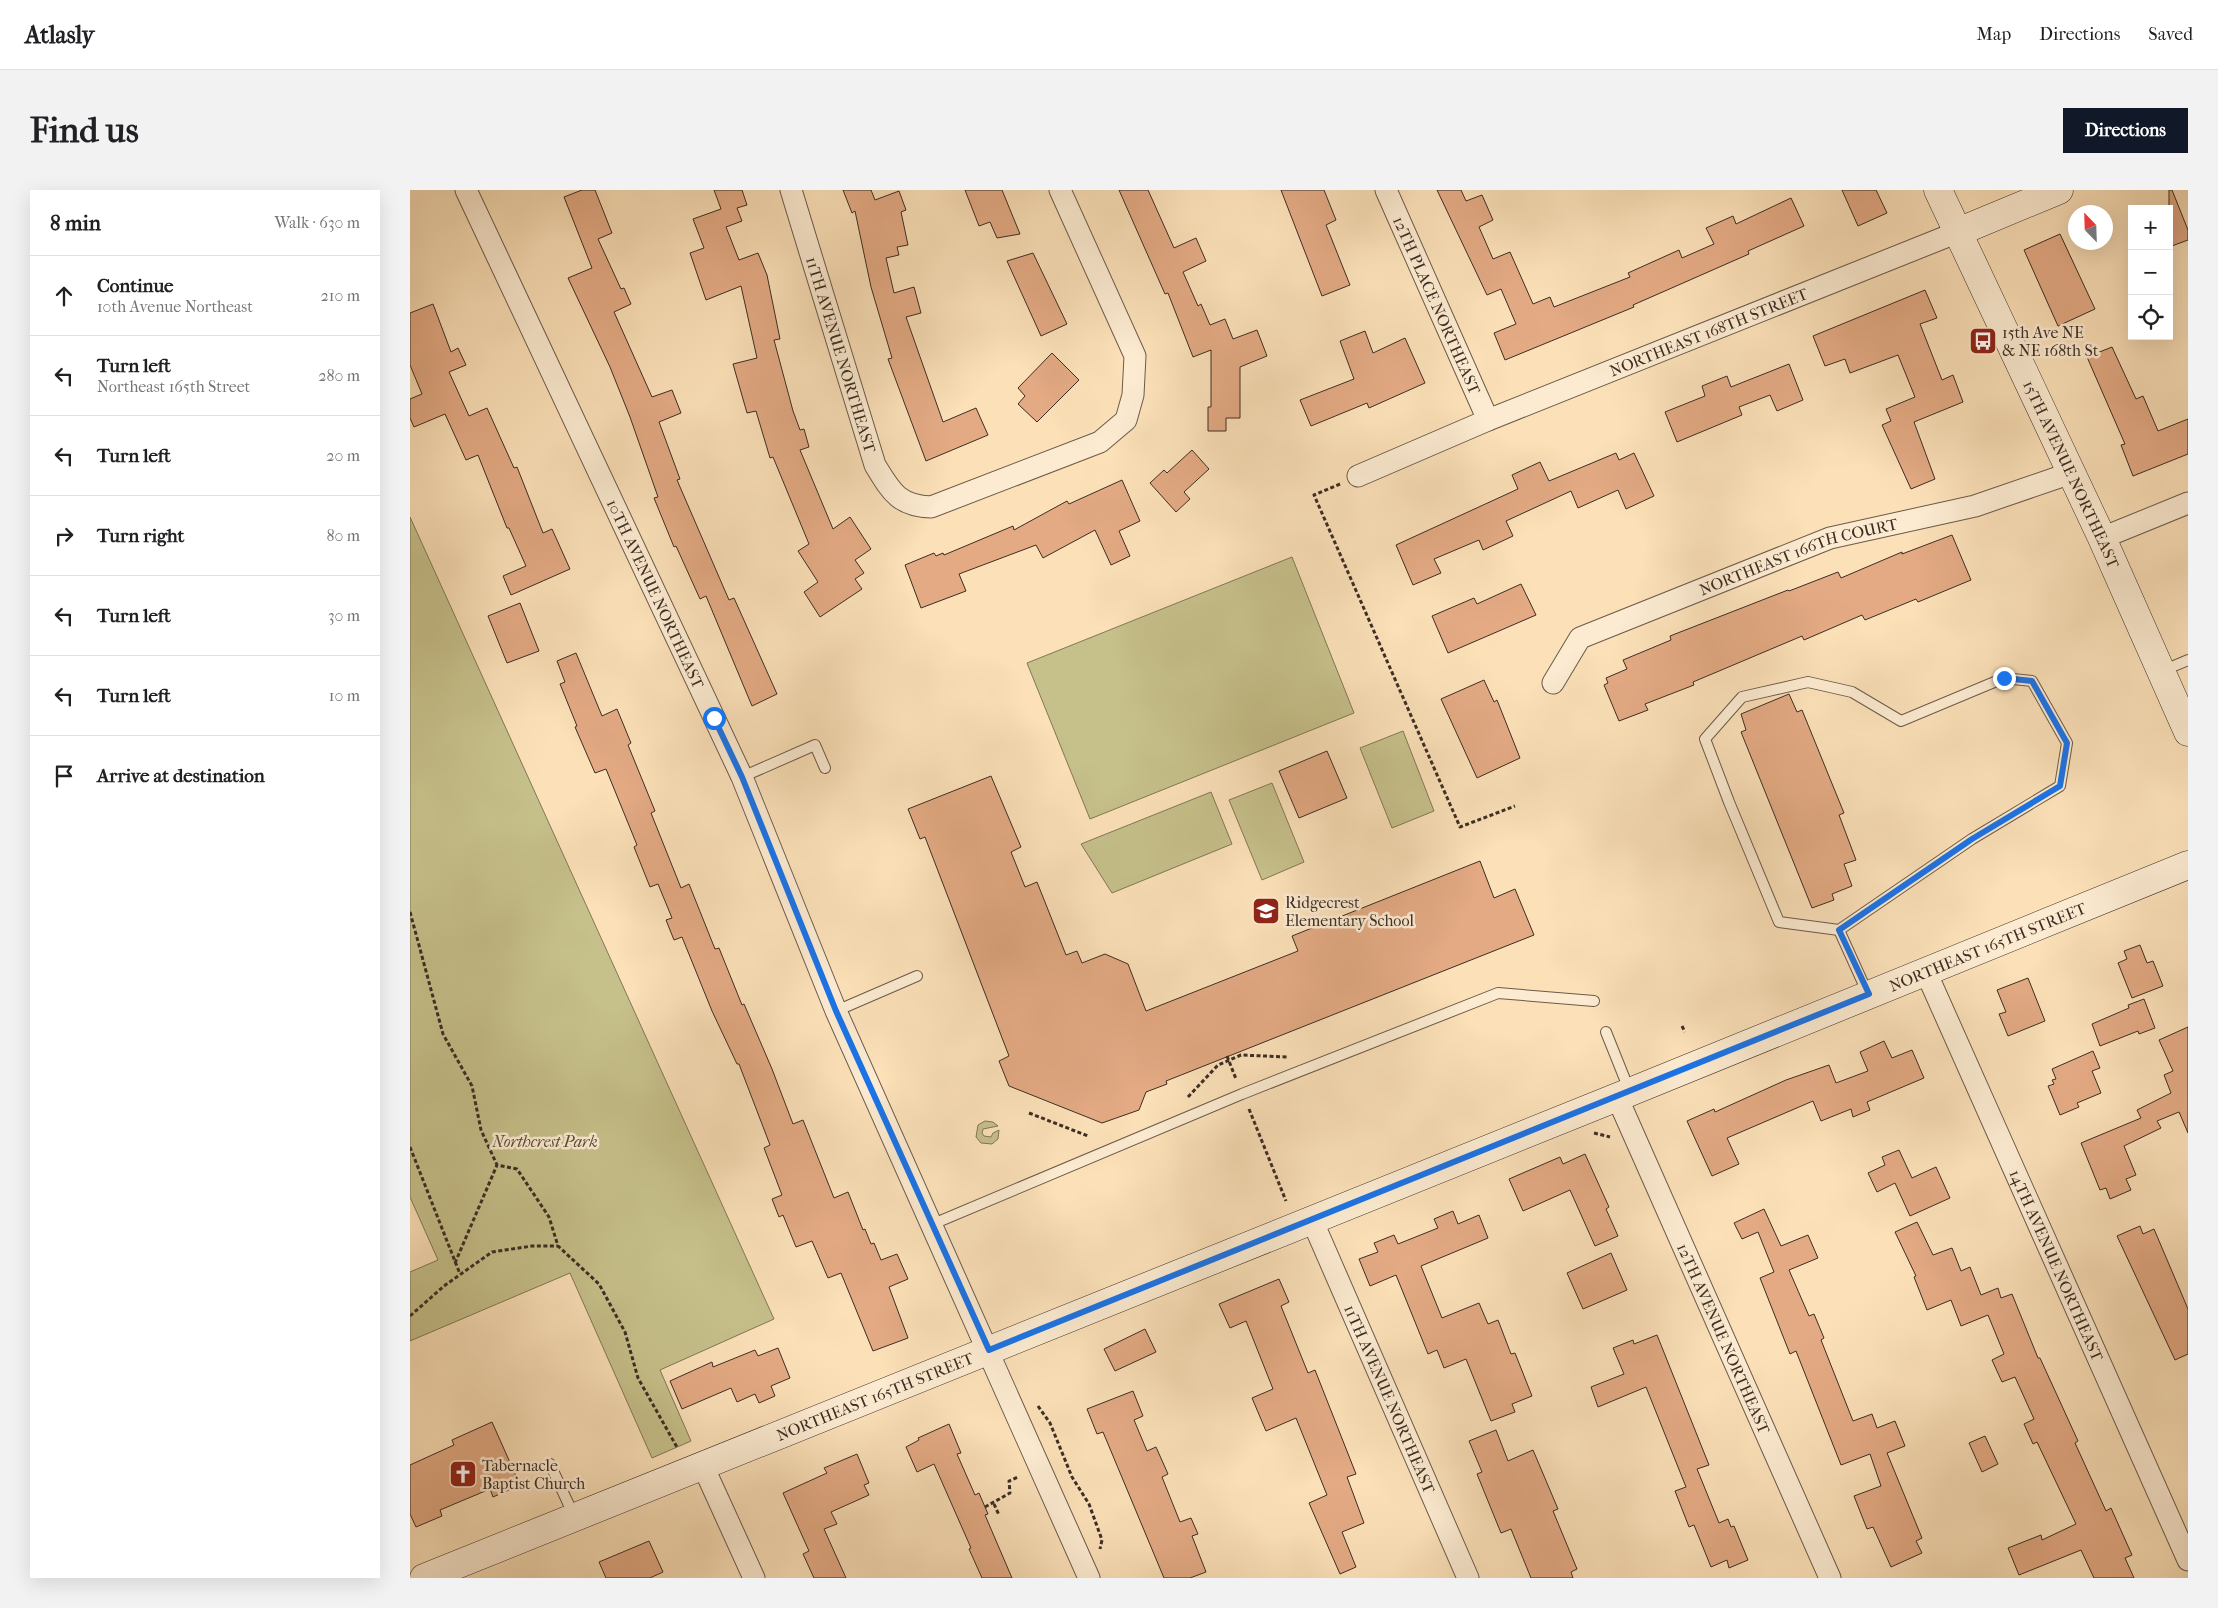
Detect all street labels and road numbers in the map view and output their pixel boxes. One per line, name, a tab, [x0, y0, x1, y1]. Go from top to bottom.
street label: 12TH PLACE NORTHEAST	[1389, 214, 1484, 397]
street label: 11TH AVENUE NORTHEAST	[802, 254, 880, 455]
street label: NORTHEAST 168TH STREET	[1607, 284, 1811, 380]
street label: 15TH AVENUE NORTHEAST	[2019, 377, 2123, 571]
street label: 10TH AVENUE NORTHEAST	[603, 496, 708, 692]
street label: NORTHEAST 166TH COURT	[1696, 514, 1900, 599]
street label: NORTHEAST 165TH STREET	[1886, 899, 2089, 996]
street label: 14TH AVENUE NORTHEAST	[2005, 1167, 2107, 1364]
street label: 12TH AVENUE NORTHEAST	[1673, 1240, 1774, 1437]
street label: 11TH AVENUE NORTHEAST	[1340, 1302, 1439, 1496]
street label: NORTHEAST 165TH STREET	[774, 1349, 976, 1445]

